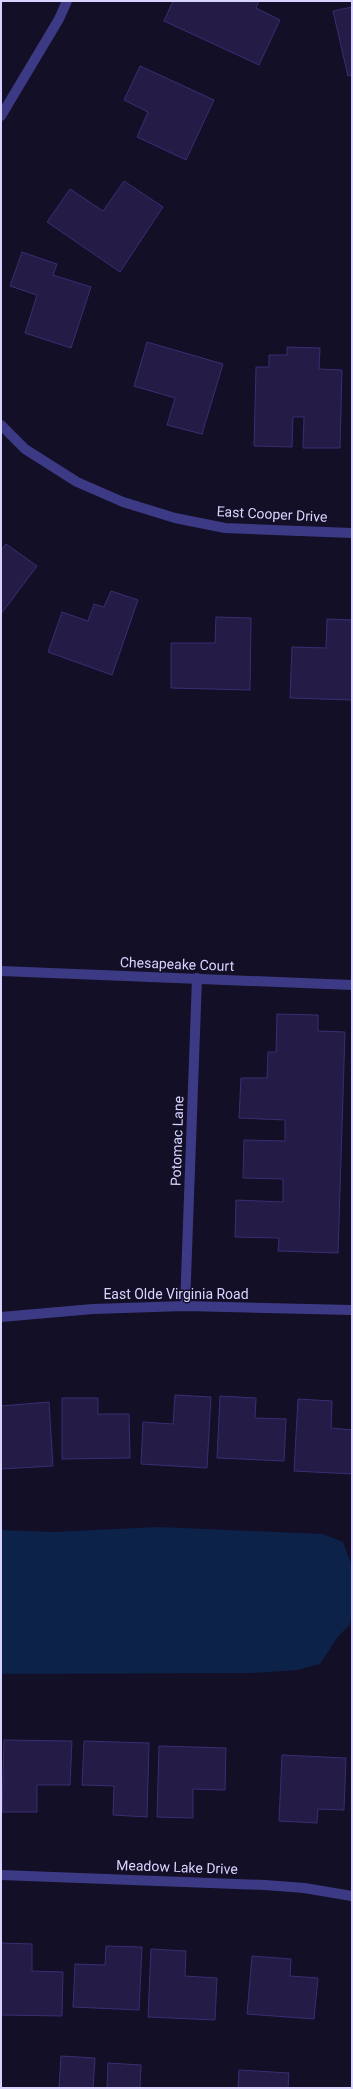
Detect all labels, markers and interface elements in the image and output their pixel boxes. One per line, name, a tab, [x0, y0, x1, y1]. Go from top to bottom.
street label: East Cooper Drive	[216, 503, 328, 525]
street label: Chesapeake Court	[120, 954, 235, 974]
street label: Potomac Lane	[167, 1096, 187, 1186]
street label: East Olde Virginia Road	[103, 1286, 249, 1302]
street label: Meadow Lake Drive	[116, 1857, 238, 1877]

